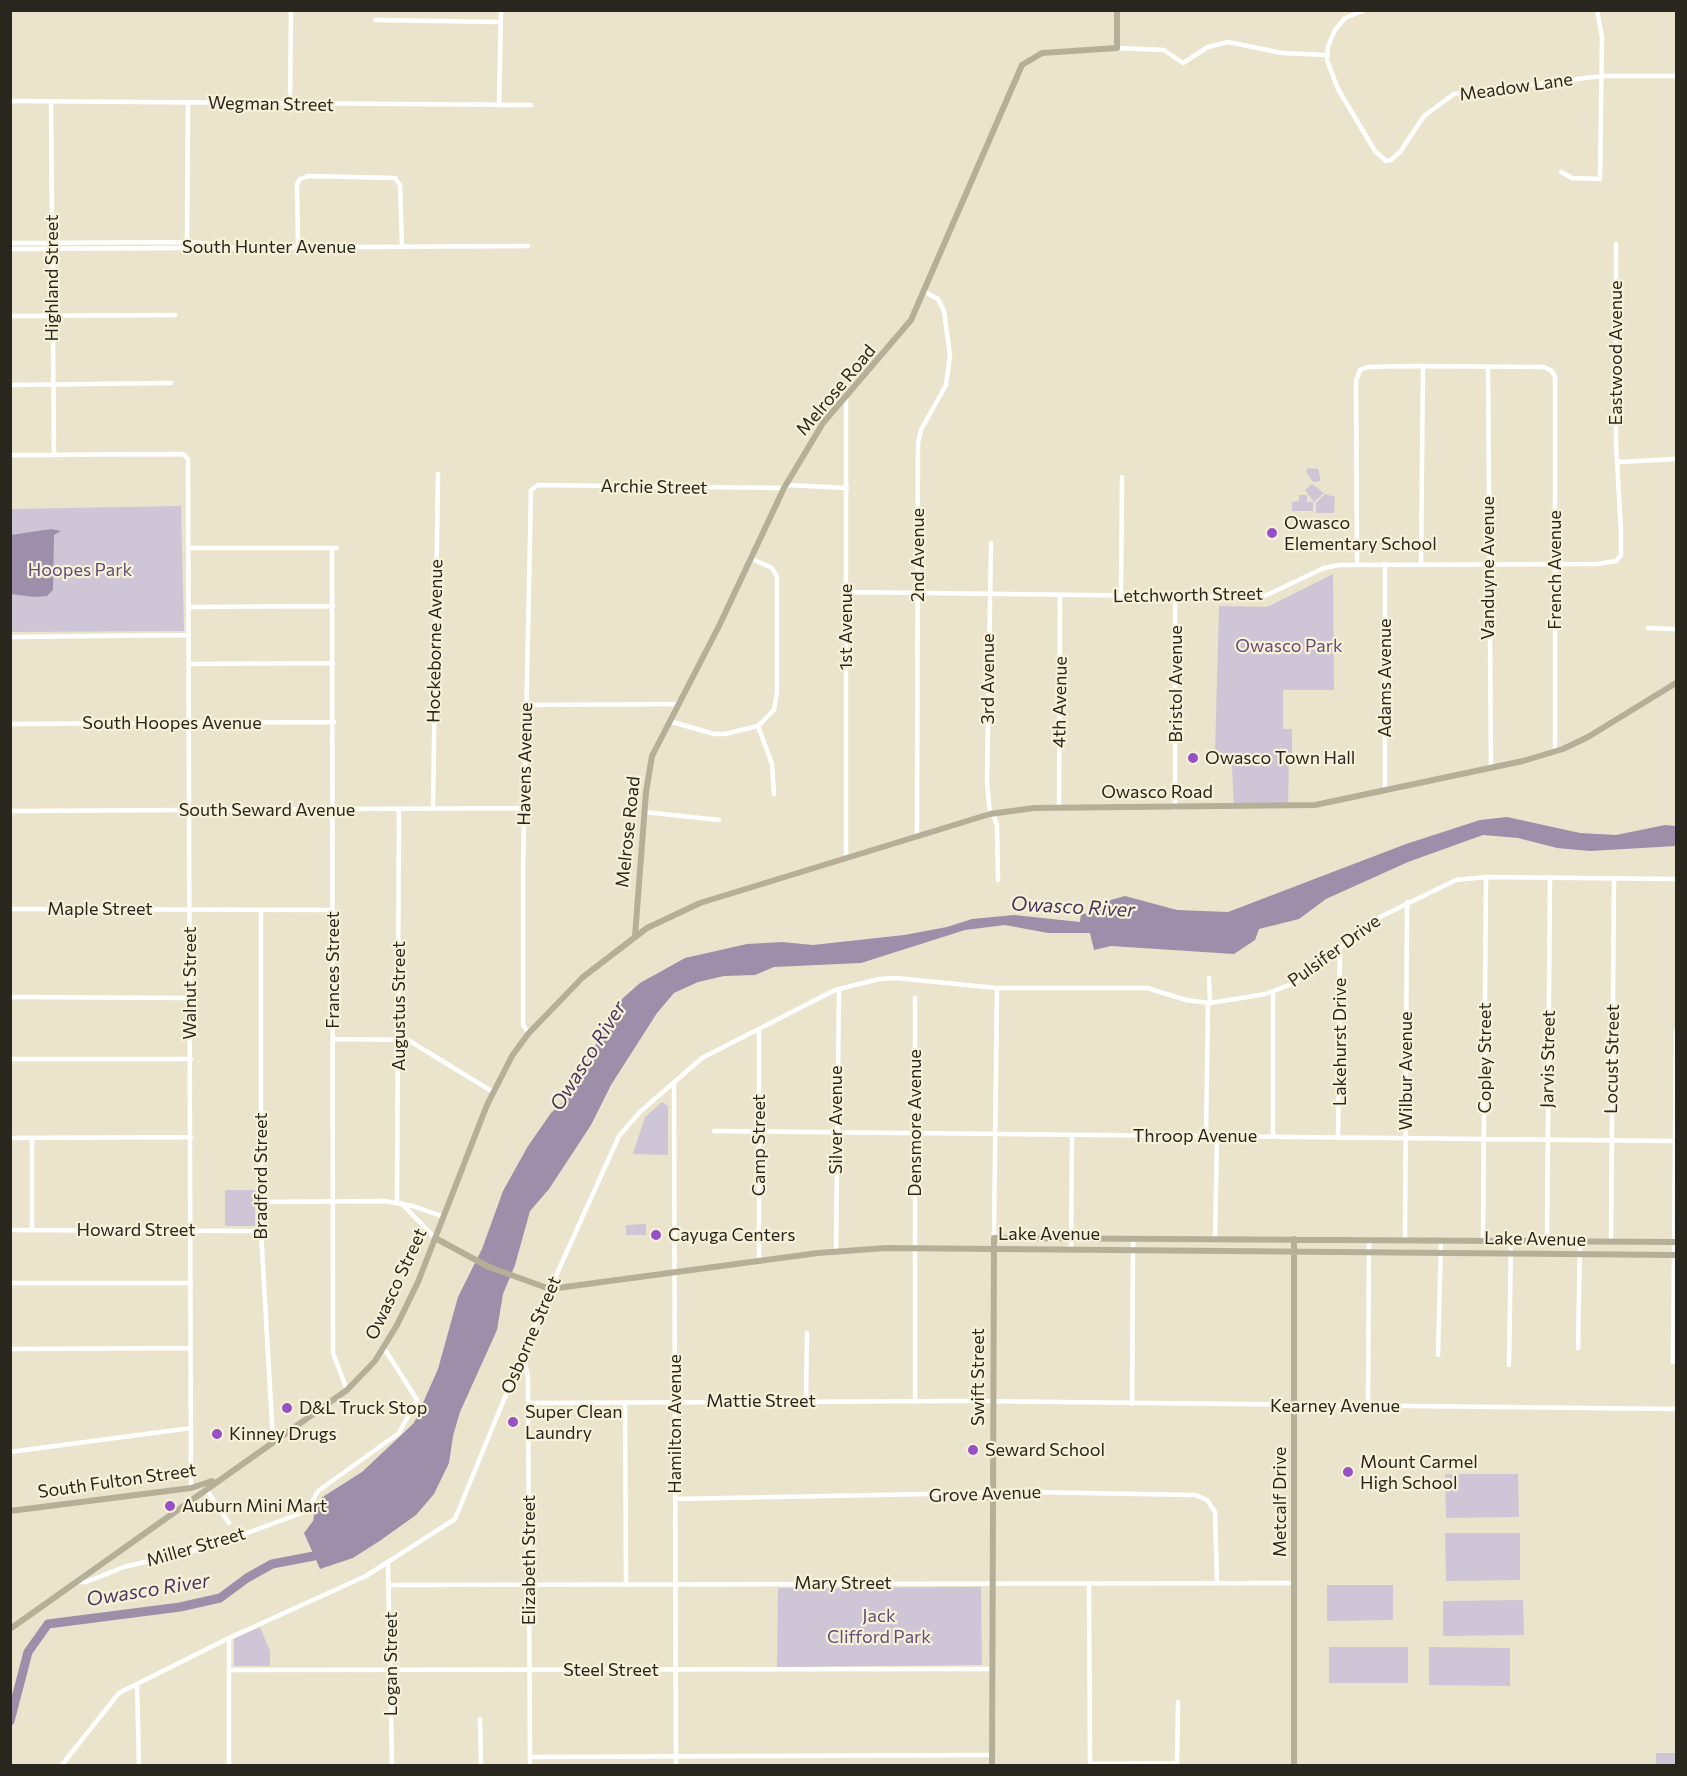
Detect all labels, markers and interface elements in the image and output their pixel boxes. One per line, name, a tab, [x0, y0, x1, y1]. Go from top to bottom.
street label: Meadow Lane	[1458, 68, 1574, 106]
street label: Wegman Street	[208, 92, 334, 116]
street label: Highland Street	[41, 214, 63, 342]
street label: South Hunter Avenue	[182, 236, 356, 258]
street label: Eastwood Avenue	[1605, 280, 1627, 426]
street label: Melrose Road	[792, 340, 880, 440]
street label: Archie Street	[600, 475, 708, 499]
street label: Vanduyne Avenue	[1477, 496, 1499, 640]
street label: 2nd Avenue	[907, 508, 929, 602]
street label: French Avenue	[1544, 510, 1566, 630]
place label: Owasco Elementary School	[1284, 512, 1437, 554]
marker: Owasco Elementary School	[1265, 526, 1279, 540]
park label: Hoopes Park	[28, 559, 132, 581]
street label: Hockeborne Avenue	[423, 559, 447, 723]
street label: Letchworth Street	[1113, 583, 1263, 607]
street label: 1st Avenue	[835, 584, 857, 670]
street label: Adams Avenue	[1374, 618, 1396, 738]
street label: Bristol Avenue	[1165, 625, 1187, 743]
street label: 3rd Avenue	[977, 634, 999, 724]
park label: Owasco Park	[1235, 635, 1343, 657]
street label: 4th Avenue	[1048, 656, 1072, 748]
street label: Havens Avenue	[513, 702, 537, 826]
street label: South Hoopes Avenue	[82, 712, 262, 734]
place label: Owasco Town Hall	[1205, 747, 1355, 769]
marker: Owasco Town Hall	[1186, 751, 1200, 765]
street label: Melrose Road	[611, 775, 645, 889]
street label: Owasco Road	[1101, 781, 1213, 803]
street label: South Seward Avenue	[179, 799, 355, 821]
water label: Owasco River	[1010, 892, 1136, 922]
street label: Maple Street	[47, 898, 153, 920]
street label: Pulsifer Drive	[1284, 910, 1384, 992]
street label: Frances Street	[322, 911, 344, 1029]
street label: Walnut Street	[179, 926, 201, 1040]
street label: Augustus Street	[388, 941, 410, 1071]
street label: Lakehurst Drive	[1329, 978, 1351, 1106]
water label: Owasco River	[545, 997, 631, 1115]
street label: Copley Street	[1474, 1002, 1496, 1114]
street label: Locust Street	[1600, 1004, 1624, 1114]
street label: Jarvis Street	[1536, 1010, 1560, 1108]
street label: Wilbur Avenue	[1395, 1012, 1417, 1130]
street label: Densmore Avenue	[904, 1049, 926, 1197]
street label: Silver Avenue	[825, 1066, 847, 1174]
street label: Camp Street	[748, 1094, 770, 1196]
street label: Bradford Street	[250, 1112, 272, 1240]
street label: Throop Avenue	[1133, 1125, 1257, 1147]
street label: Howard Street	[76, 1219, 196, 1241]
street label: Lake Avenue	[998, 1223, 1100, 1245]
place label: Cayuga Centers	[668, 1224, 795, 1246]
street label: Owasco Street	[361, 1225, 431, 1343]
street label: Lake Avenue	[1484, 1227, 1586, 1251]
marker: Cayuga Centers	[649, 1228, 663, 1242]
street label: Osborne Street	[497, 1273, 565, 1397]
street label: Swift Street	[967, 1328, 989, 1426]
street label: Hamilton Avenue	[664, 1354, 686, 1494]
street label: Mattie Street	[706, 1390, 816, 1412]
street label: Kearney Avenue	[1270, 1395, 1400, 1417]
place label: D&L Truck Stop	[299, 1397, 427, 1419]
marker: D&L Truck Stop	[280, 1401, 294, 1415]
place label: Super Clean Laundry	[525, 1401, 623, 1444]
marker: Super Clean Laundry	[506, 1415, 520, 1429]
place label: Kinney Drugs	[229, 1423, 337, 1445]
marker: Kinney Drugs	[210, 1427, 224, 1441]
place label: Seward School	[985, 1439, 1105, 1461]
marker: Seward School	[966, 1443, 980, 1457]
street label: Metcalf Drive	[1269, 1447, 1291, 1557]
place label: Mount Carmel High School	[1360, 1451, 1478, 1494]
street label: South Fulton Street	[36, 1459, 198, 1503]
marker: Mount Carmel High School	[1341, 1465, 1355, 1479]
street label: Grove Avenue	[928, 1481, 1042, 1507]
place label: Auburn Mini Mart	[182, 1495, 327, 1517]
street label: Elizabeth Street	[518, 1495, 540, 1625]
marker: Auburn Mini Mart	[163, 1499, 177, 1513]
street label: Miller Street	[144, 1523, 248, 1571]
water label: Owasco River	[85, 1568, 211, 1612]
street label: Mary Street	[794, 1572, 892, 1594]
park label: Jack Clifford Park	[827, 1605, 931, 1648]
street label: Logan Street	[380, 1612, 402, 1716]
street label: Steel Street	[563, 1659, 659, 1681]

